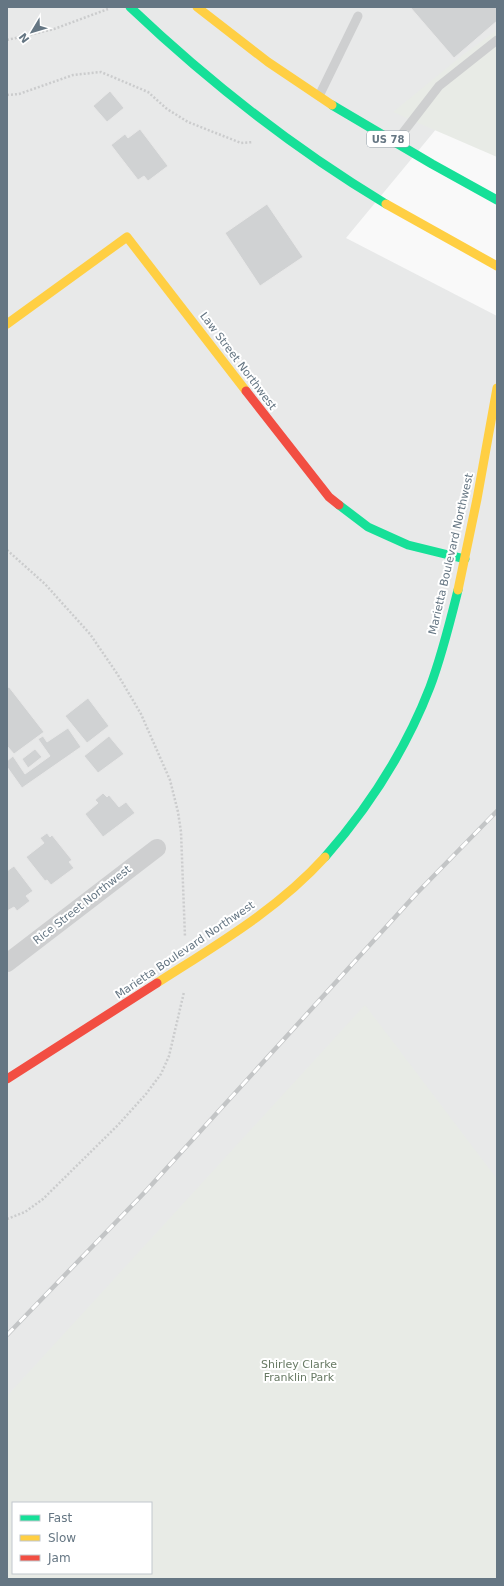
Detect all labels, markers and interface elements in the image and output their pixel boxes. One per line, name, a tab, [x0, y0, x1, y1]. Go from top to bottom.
north arrow	[12, 12, 52, 52]
text: N	[17, 30, 32, 45]
road number: US 78	[367, 131, 409, 147]
street label: Law Street Northwest	[197, 310, 279, 413]
street label: Marietta Boulevard Northwest	[426, 471, 476, 636]
street label: Rice Street Northwest	[31, 862, 134, 947]
street label: Marietta Boulevard Northwest	[113, 898, 258, 1002]
park label: Shirley Clarke Franklin Park	[261, 1358, 337, 1384]
legend	[12, 1502, 152, 1574]
text: Fast	[48, 1511, 72, 1525]
text: Slow	[48, 1531, 76, 1545]
text: Jam	[47, 1551, 71, 1565]

